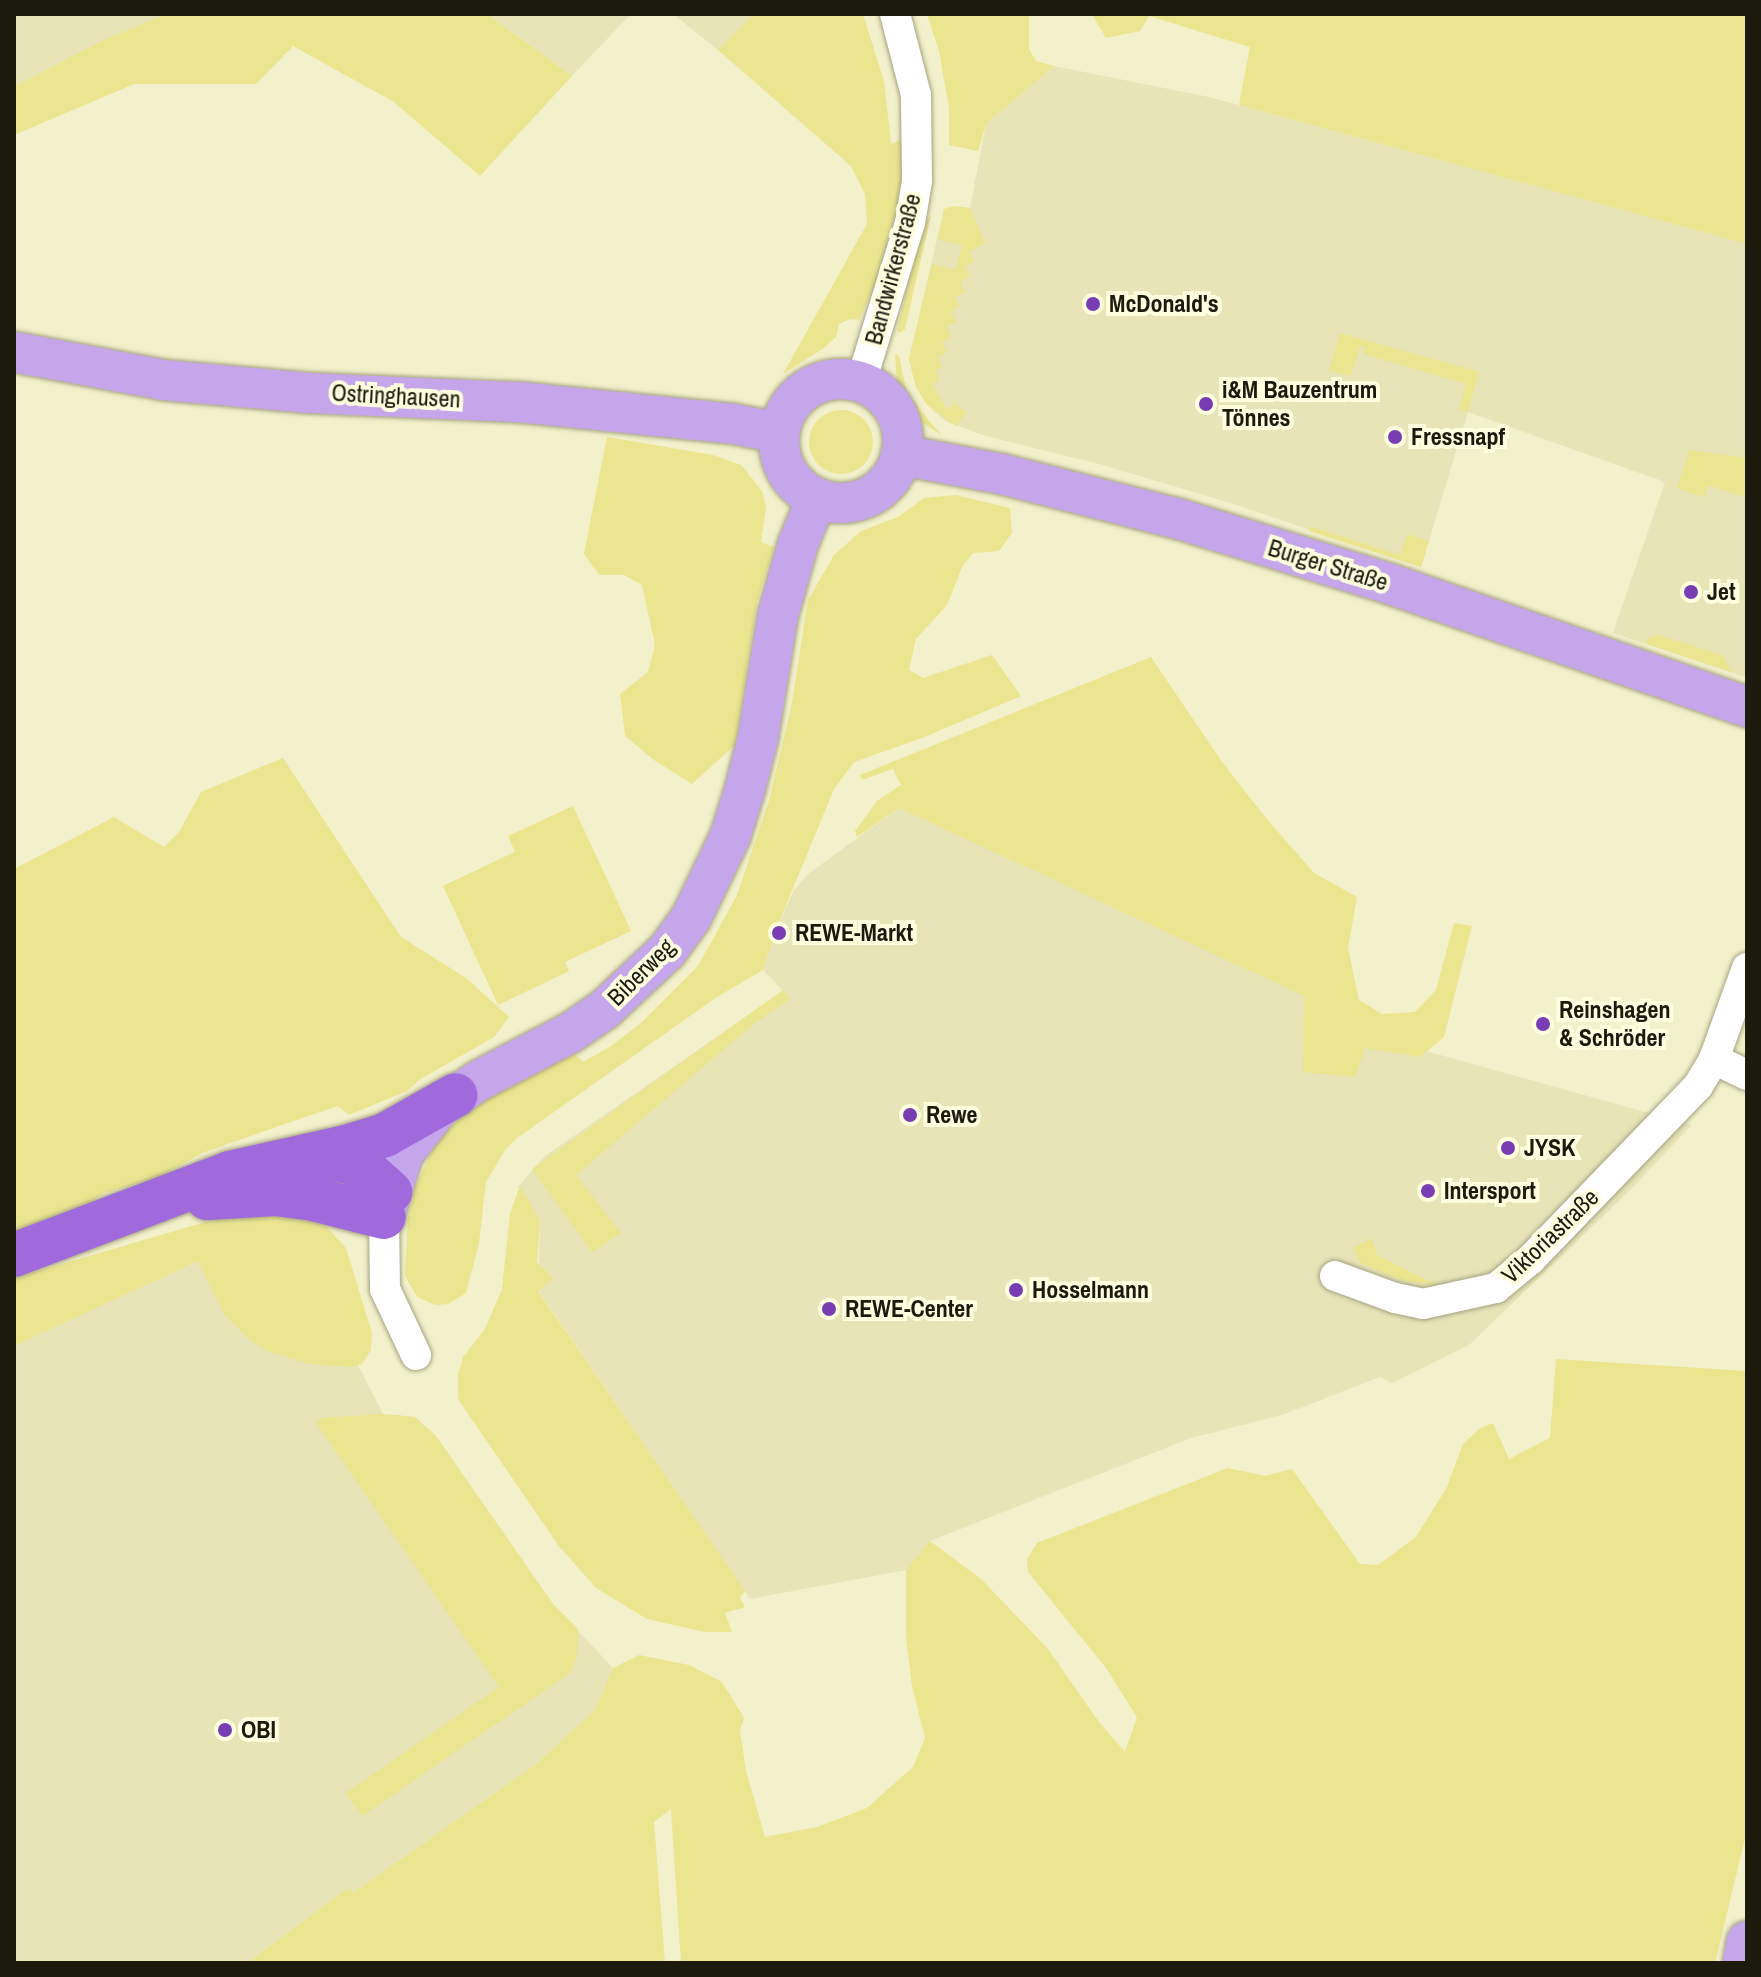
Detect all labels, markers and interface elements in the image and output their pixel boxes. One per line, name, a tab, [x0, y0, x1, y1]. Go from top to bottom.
street label: Bandwirkerstraße	[859, 190, 927, 348]
place label: McDonald's	[1109, 290, 1219, 318]
marker: McDonald's	[1084, 295, 1102, 313]
place label: i&M Bauzentrum Tönnes	[1222, 376, 1377, 432]
street label: Ostringhausen	[331, 378, 461, 414]
marker: i&M Bauzentrum Tönnes	[1197, 395, 1215, 413]
place label: Fressnapf	[1411, 423, 1505, 451]
marker: Fressnapf	[1386, 428, 1404, 446]
street label: Burger Straße	[1265, 533, 1391, 597]
place label: Jet	[1707, 578, 1735, 606]
marker: Jet	[1682, 583, 1700, 601]
place label: REWE-Markt	[795, 919, 913, 947]
marker: REWE-Markt	[770, 924, 788, 942]
street label: Biberweg	[601, 932, 681, 1012]
place label: Reinshagen & Schröder	[1559, 996, 1671, 1052]
marker: Reinshagen & Schröder	[1534, 1015, 1552, 1033]
place label: Rewe	[926, 1101, 977, 1129]
marker: Rewe	[901, 1106, 919, 1124]
place label: JYSK	[1524, 1134, 1575, 1162]
marker: JYSK	[1499, 1139, 1517, 1157]
place label: Intersport	[1444, 1177, 1536, 1205]
marker: Intersport	[1419, 1182, 1437, 1200]
street label: Viktoriastraße	[1496, 1183, 1604, 1289]
place label: Hosselmann	[1032, 1276, 1149, 1304]
marker: Hosselmann	[1007, 1281, 1025, 1299]
place label: REWE-Center	[845, 1295, 973, 1323]
marker: REWE-Center	[820, 1300, 838, 1318]
place label: OBI	[241, 1716, 276, 1744]
marker: OBI	[216, 1721, 234, 1739]

